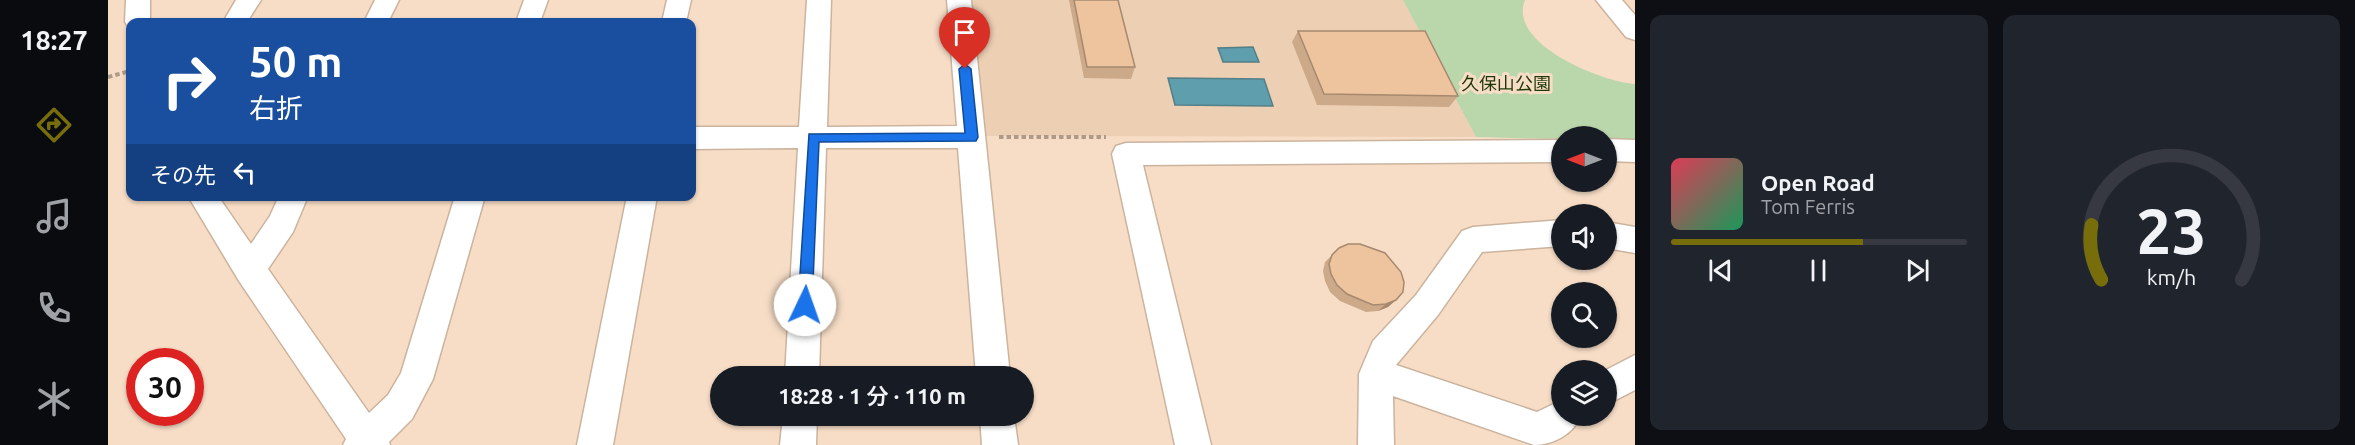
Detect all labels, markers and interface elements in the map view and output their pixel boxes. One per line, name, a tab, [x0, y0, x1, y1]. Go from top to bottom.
pin	[939, 7, 990, 69]
icon: arrive	[948, 16, 981, 49]
text: 18:27	[20, 25, 88, 55]
text: 50 m	[249, 38, 343, 85]
icon: right	[150, 42, 228, 120]
park label: 久保山公園	[1461, 73, 1551, 93]
text: 右折	[249, 93, 303, 123]
icon: directions	[33, 104, 75, 146]
north arrow	[1551, 126, 1617, 192]
map controls	[1551, 126, 1617, 426]
icon: left	[228, 156, 261, 189]
text: その先	[150, 162, 216, 187]
text: Open Road	[1761, 170, 1875, 195]
icon: music	[33, 195, 75, 237]
text: Tom Ferris	[1761, 195, 1855, 218]
text: 23	[2136, 196, 2206, 266]
button: sound	[1551, 204, 1617, 270]
icon: previous	[1704, 254, 1737, 287]
icon: pause	[1802, 254, 1835, 287]
icon: next	[1901, 254, 1934, 287]
text: km/h	[2146, 265, 2196, 289]
position arrow	[773, 273, 837, 337]
button: search	[1551, 282, 1617, 348]
icon: phone	[33, 287, 75, 329]
speed limit sign: 30	[126, 348, 204, 426]
button: layers	[1551, 360, 1617, 426]
icon: climate	[33, 378, 75, 420]
text: 18:28 · 1 分 · 110 m	[778, 383, 966, 408]

